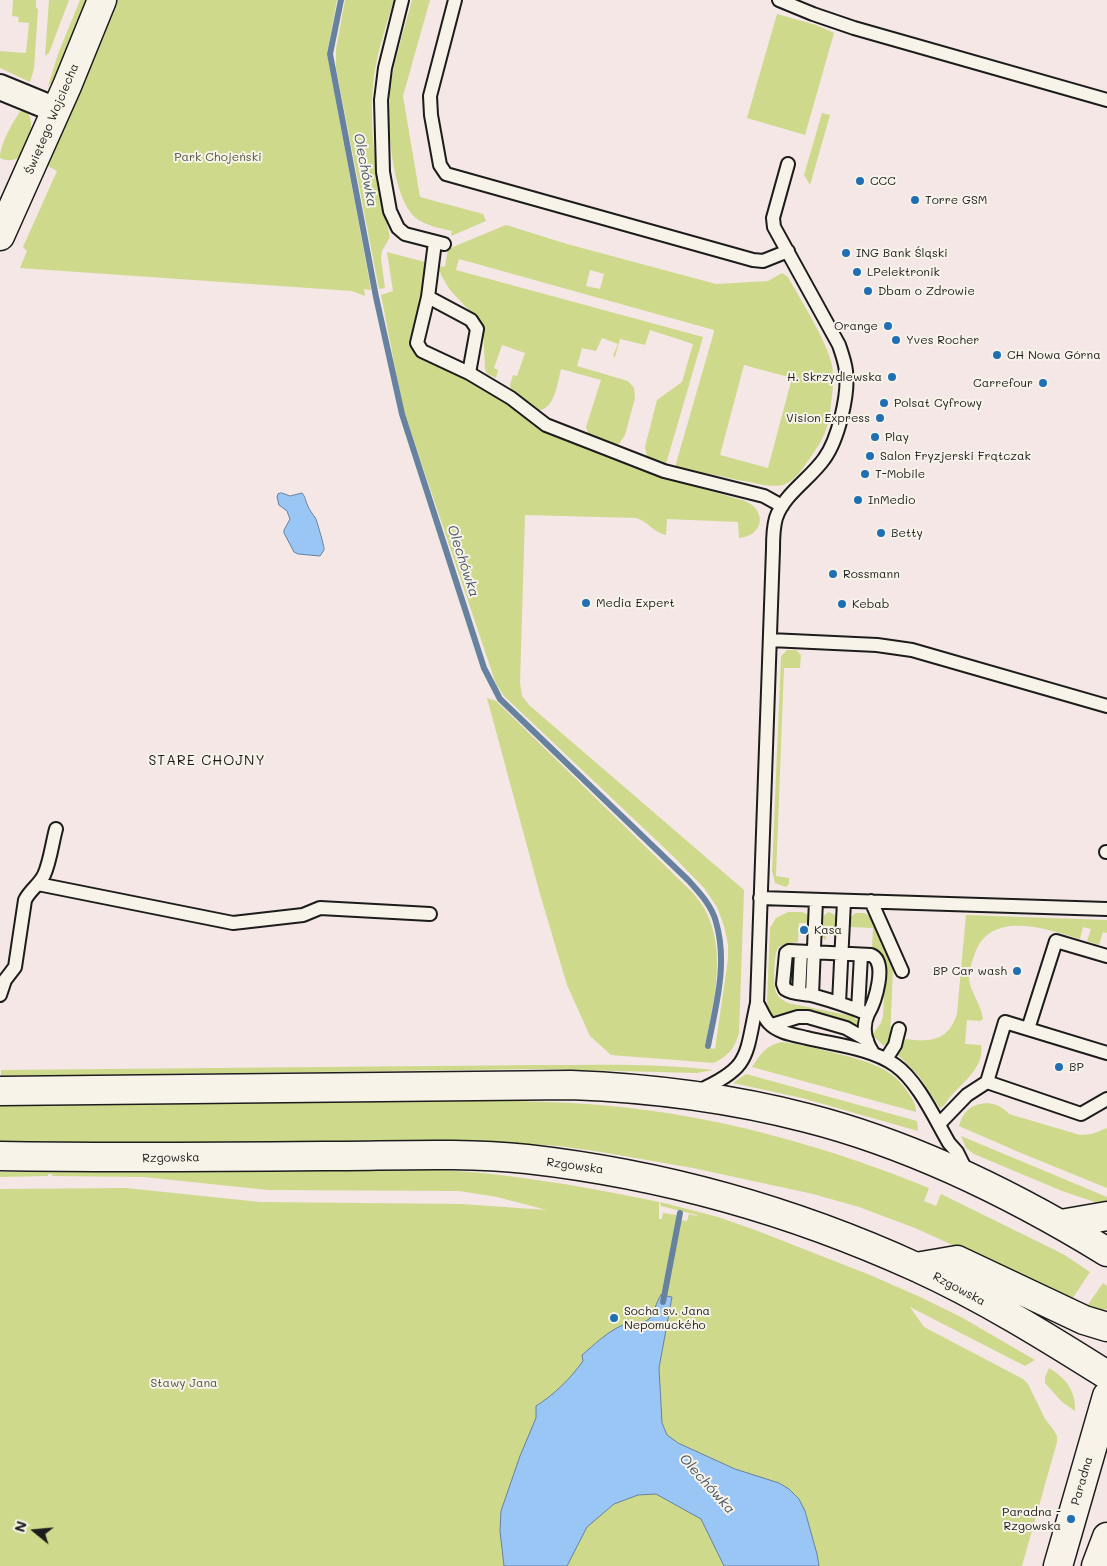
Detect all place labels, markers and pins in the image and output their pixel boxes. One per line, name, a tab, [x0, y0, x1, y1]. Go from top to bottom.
place label: CCC	[870, 174, 896, 188]
marker: CCC	[854, 175, 866, 187]
place label: Torre GSM	[925, 193, 987, 207]
marker: Torre GSM	[909, 194, 921, 206]
place label: ING Bank Śląski	[856, 246, 948, 260]
marker: ING Bank Śląski	[840, 247, 852, 259]
place label: LPelektronik	[867, 265, 940, 279]
marker: LPelektronik	[851, 266, 863, 278]
place label: Dbam o Zdrowie	[878, 284, 975, 298]
marker: Dbam o Zdrowie	[862, 285, 874, 297]
place label: Orange	[834, 319, 878, 333]
marker: Orange	[882, 320, 894, 332]
place label: Yves Rocher	[906, 333, 979, 347]
marker: Yves Rocher	[890, 334, 902, 346]
place label: CH Nowa Górna	[1007, 348, 1101, 362]
marker: CH Nowa Górna	[991, 349, 1003, 361]
place label: H. Skrzydlewska	[787, 370, 882, 384]
marker: H. Skrzydlewska	[886, 371, 898, 383]
place label: Carrefour	[973, 376, 1033, 390]
marker: Carrefour	[1037, 377, 1049, 389]
place label: Polsat Cyfrowy	[894, 396, 982, 410]
marker: Polsat Cyfrowy	[878, 397, 890, 409]
place label: Vision Express	[786, 411, 870, 425]
marker: Vision Express	[874, 412, 886, 424]
place label: Play	[885, 430, 909, 444]
marker: Play	[869, 431, 881, 443]
place label: Salon Fryzjerski Frątczak	[880, 449, 1031, 463]
marker: Salon Fryzjerski Frątczak	[864, 450, 876, 462]
place label: T-Mobile	[875, 467, 925, 481]
marker: T-Mobile	[859, 468, 871, 480]
place label: InMedio	[868, 493, 915, 507]
marker: InMedio	[852, 494, 864, 506]
place label: Betty	[891, 526, 923, 540]
marker: Betty	[875, 527, 887, 539]
place label: Rossmann	[843, 567, 900, 581]
marker: Rossmann	[827, 568, 839, 580]
place label: Media Expert	[596, 596, 675, 610]
marker: Media Expert	[580, 597, 592, 609]
place label: Kebab	[852, 597, 889, 611]
marker: Kebab	[836, 598, 848, 610]
place label: Kasa	[814, 923, 842, 937]
marker: Kasa	[798, 924, 810, 936]
place label: BP Car wash	[933, 964, 1007, 978]
marker: BP Car wash	[1011, 965, 1023, 977]
place label: BP	[1069, 1060, 1084, 1074]
marker: BP	[1053, 1061, 1065, 1073]
place label: Socha sv. Jana Nepomuckého	[624, 1304, 710, 1332]
marker: Socha sv. Jana Nepomuckého	[608, 1312, 620, 1324]
place label: Paradna - Rzgowska	[1002, 1505, 1061, 1533]
marker: Paradna - Rzgowska	[1065, 1513, 1077, 1525]

